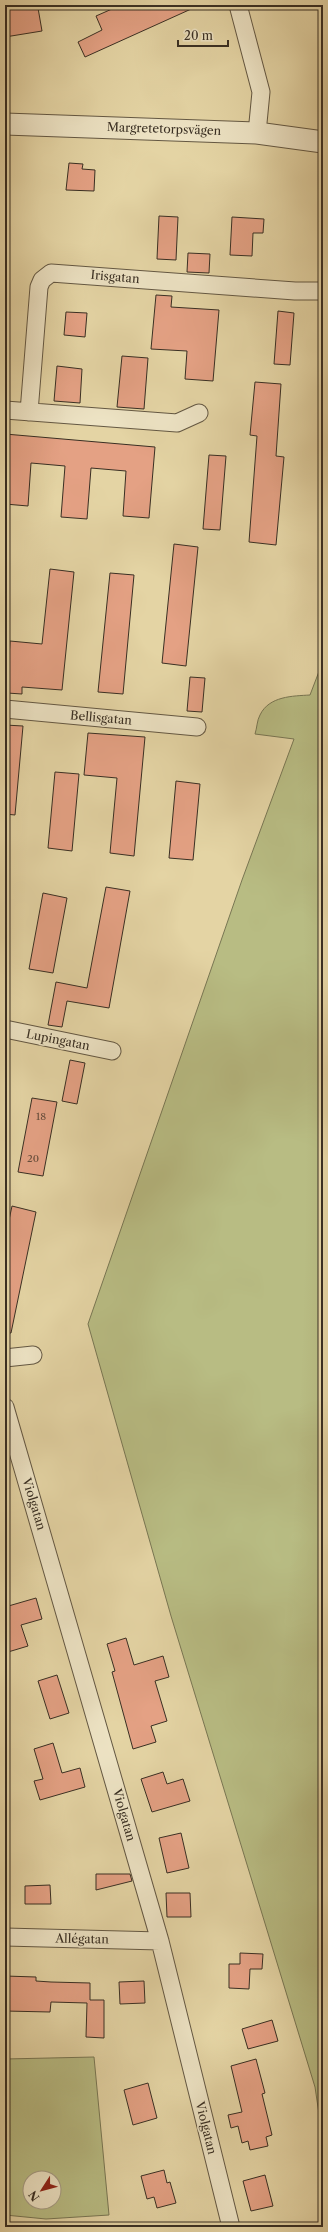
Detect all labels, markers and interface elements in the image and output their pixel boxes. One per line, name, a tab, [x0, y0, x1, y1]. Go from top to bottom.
scale bar	[178, 22, 228, 48]
text: 20 m	[184, 28, 213, 43]
street label: Margretetorpsvägen	[107, 119, 222, 138]
street label: Irisgatan	[90, 267, 141, 286]
street label: Bellisgatan	[70, 707, 133, 728]
street label: Lupingatan	[25, 1026, 92, 1053]
house number: 18	[36, 1110, 46, 1123]
house number: 20	[27, 1152, 39, 1165]
street label: Violgatan	[19, 1475, 50, 1532]
street label: Violgatan	[110, 1786, 139, 1843]
street label: Allégatan	[54, 1931, 109, 1946]
street label: Violgatan	[192, 2099, 220, 2156]
north arrow	[22, 2170, 62, 2210]
text: N	[25, 2188, 42, 2204]

